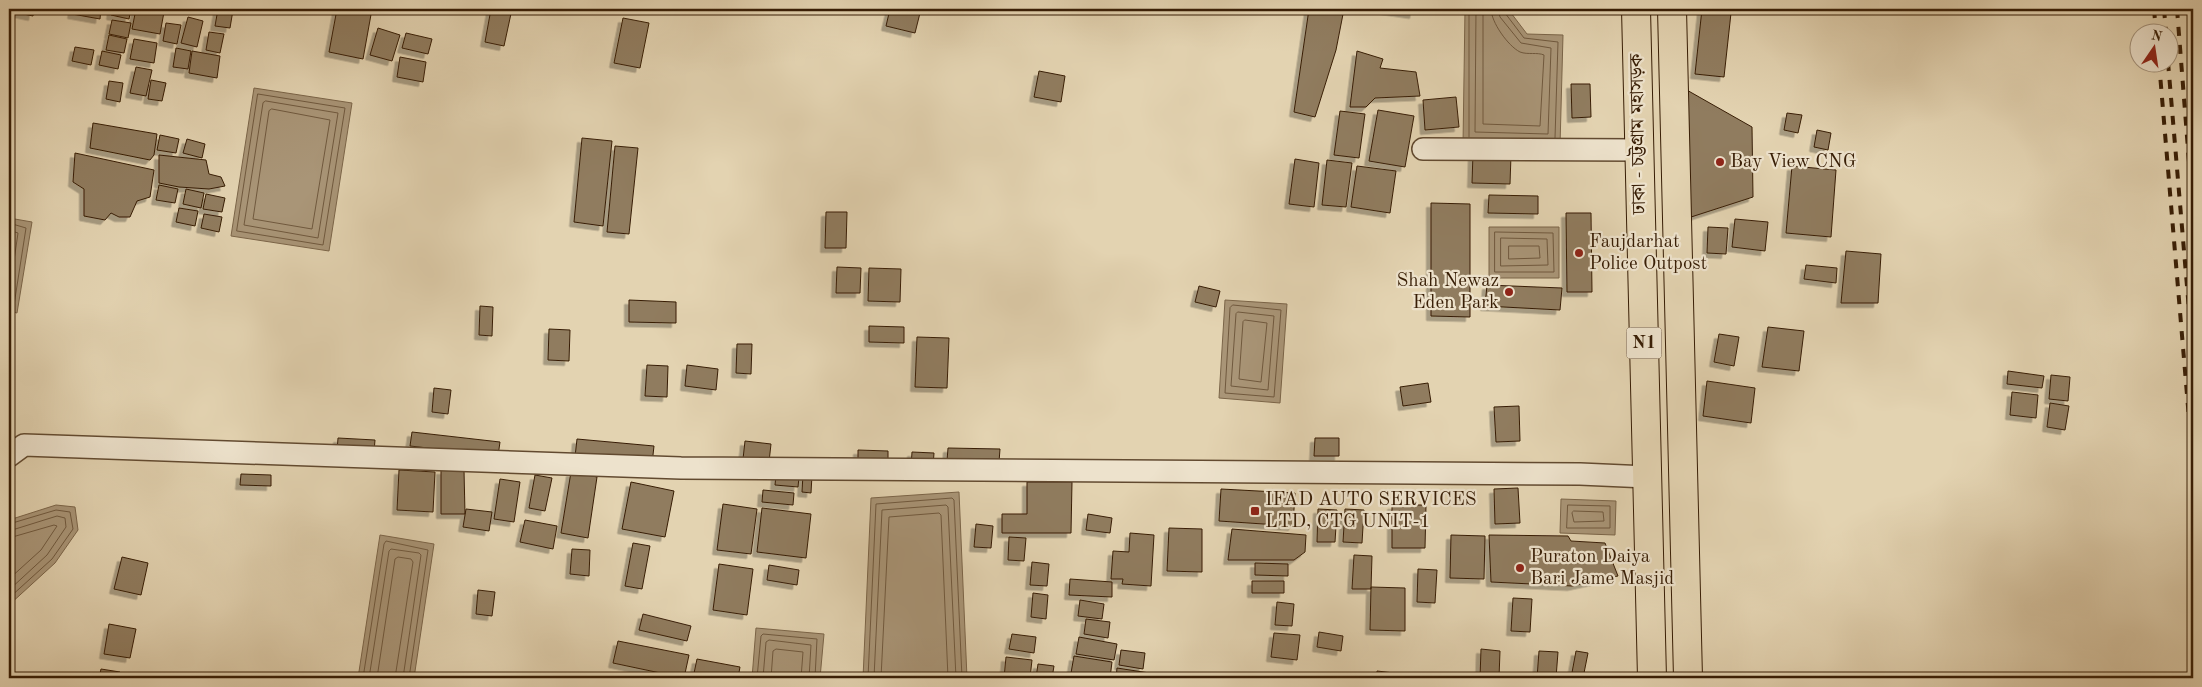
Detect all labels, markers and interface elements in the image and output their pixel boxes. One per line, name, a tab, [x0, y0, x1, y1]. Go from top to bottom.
north arrow	[2130, 22, 2180, 72]
text: N	[2150, 28, 2164, 44]
street label: ঢাকা - চট্টগ্রাম মহাসড়ক	[1624, 53, 1650, 215]
place label: Bay View CNG	[1730, 153, 1857, 172]
marker: Bay View CNG	[1714, 156, 1726, 168]
place label: Faujdarhat Police Outpost	[1589, 233, 1707, 274]
marker: Faujdarhat Police Outpost	[1573, 247, 1585, 259]
place label: Shah Newaz Eden Park	[1397, 272, 1499, 313]
marker: Shah Newaz Eden Park	[1503, 286, 1515, 298]
road number: N1	[1626, 328, 1662, 358]
place label: IFAD AUTO SERVICES LTD, CTG UNIT-1	[1265, 491, 1477, 532]
marker: IFAD AUTO SERVICES LTD, CTG UNIT-1	[1249, 505, 1261, 517]
place label: Puraton Daiya Bari Jame Masjid	[1530, 548, 1674, 589]
marker: Puraton Daiya Bari Jame Masjid	[1514, 562, 1526, 574]

